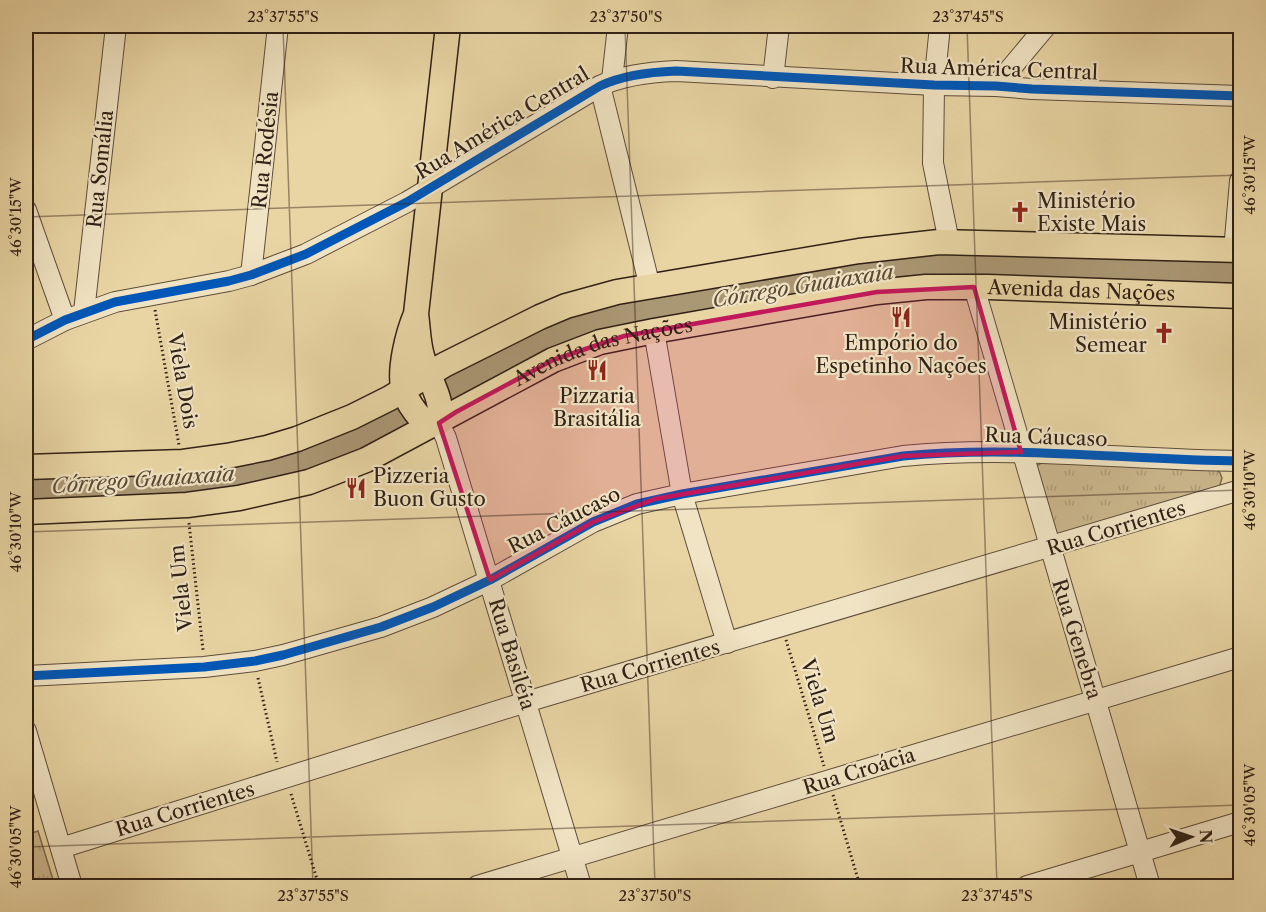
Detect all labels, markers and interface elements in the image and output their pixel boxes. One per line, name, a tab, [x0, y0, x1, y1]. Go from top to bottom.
text: 23°37'55"S	[247, 7, 319, 26]
text: 23°37'50"S	[590, 7, 662, 26]
text: 23°37'45"S	[932, 7, 1004, 26]
street label: Rua América Central	[900, 54, 1098, 84]
street label: Rua América Central	[411, 62, 593, 184]
street label: Rua Rodésia	[247, 90, 283, 210]
street label: Rua Somália	[82, 108, 118, 229]
text: 46°30'15"W	[1240, 135, 1259, 215]
text: 46°30'15"W	[6, 177, 25, 257]
place label: Ministério Existe Mais	[1037, 189, 1146, 236]
church icon: Ministério Existe Mais	[1008, 200, 1032, 224]
water label: Córrego Guaiaxaia	[710, 259, 896, 312]
street label: Avenida das Nações	[986, 275, 1176, 306]
restaurant icon: Empório do Espetinho Nações	[889, 305, 913, 329]
place label: Ministério Semear	[1048, 310, 1148, 357]
street label: Avenida das Nações	[508, 312, 694, 392]
church icon: Ministério Semear	[1152, 321, 1176, 345]
street label: Viela Dois	[163, 330, 203, 431]
place label: Empório do Espetinho Nações	[815, 331, 987, 378]
restaurant icon: Pizzaria Brasitália	[585, 358, 609, 382]
place label: Pizzaria Brasitália	[553, 384, 641, 431]
street label: Rua Cáucaso	[984, 423, 1108, 451]
text: 46°30'10"W	[1240, 449, 1259, 530]
water label: Córrego Guaiaxaia	[51, 461, 236, 498]
place label: Pizzeria Buon Gusto	[373, 464, 486, 511]
restaurant icon: Pizzeria Buon Gusto	[344, 476, 368, 500]
street label: Rua Cáucaso	[504, 481, 624, 559]
text: 46°30'10"W	[6, 491, 25, 572]
street label: Rua Corrientes	[1044, 495, 1188, 561]
street label: Viela Um	[164, 543, 198, 633]
street label: Rua Genebra	[1047, 576, 1107, 702]
street label: Rua Basiléia	[484, 595, 541, 713]
street label: Rua Corrientes	[578, 635, 722, 697]
street label: Viela Um	[796, 655, 844, 746]
street label: Rua Croácia	[800, 742, 918, 799]
text: 46°30'05"W	[1240, 763, 1259, 846]
street label: Rua Corrientes	[113, 776, 257, 842]
text: 46°30'05"W	[6, 805, 25, 888]
north arrow	[1161, 807, 1221, 867]
text: N	[1196, 829, 1216, 844]
text: 23°37'55"S	[277, 886, 349, 905]
text: 23°37'50"S	[619, 886, 691, 905]
text: 23°37'45"S	[961, 886, 1033, 905]

